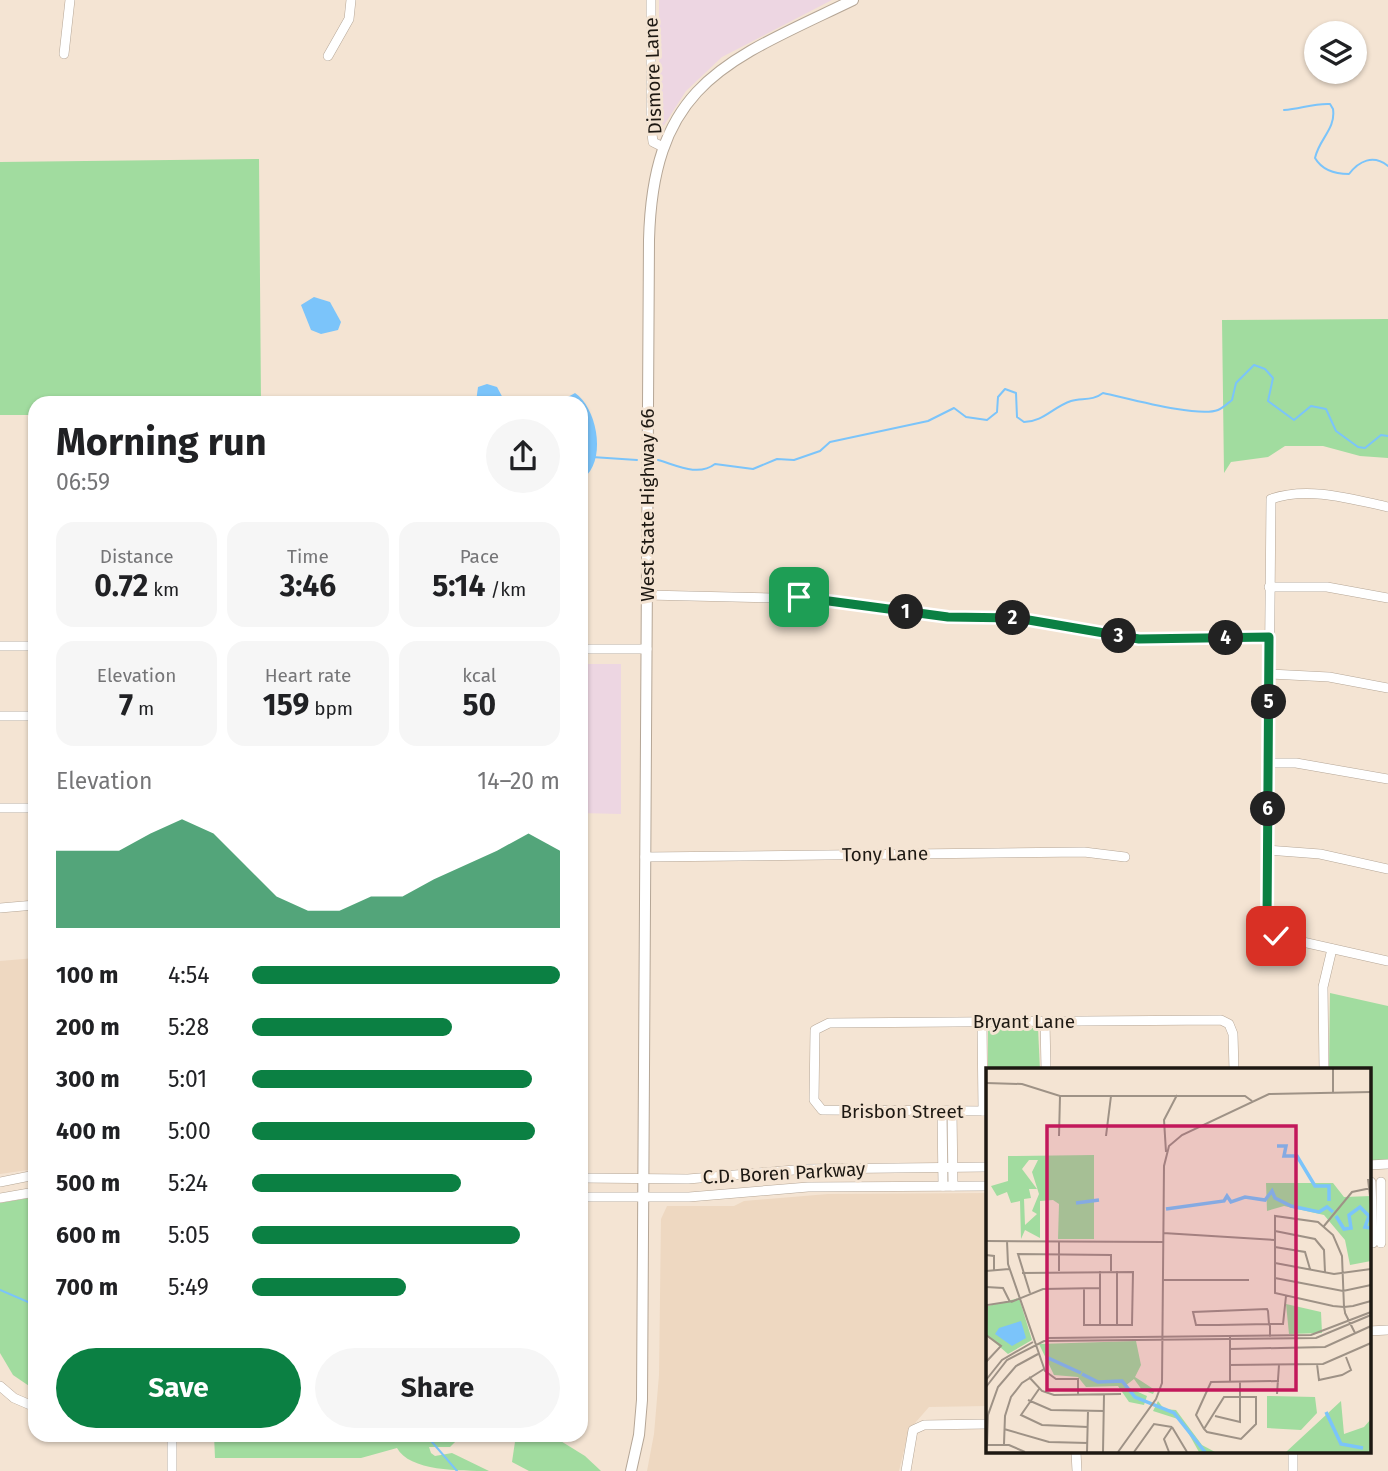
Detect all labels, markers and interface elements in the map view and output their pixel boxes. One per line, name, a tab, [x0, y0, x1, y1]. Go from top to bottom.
street label: Dismore Lane	[639, 17, 667, 135]
map controls	[1304, 21, 1367, 84]
button: layers	[1304, 21, 1367, 84]
street label: West State Highway 66	[636, 408, 659, 602]
text: Morning run	[56, 419, 267, 465]
button: share	[486, 419, 560, 493]
text: 06:59	[56, 468, 110, 496]
text: Distance	[100, 545, 174, 568]
text: Time	[287, 545, 329, 568]
text: Pace	[460, 545, 499, 568]
pin	[769, 567, 829, 627]
text: 0.72	[94, 568, 148, 604]
text: 3:46	[280, 568, 336, 604]
text: 5:14	[432, 568, 485, 604]
text: km	[148, 578, 179, 601]
text: /km	[485, 578, 526, 601]
icon: arrive	[780, 578, 818, 616]
pin: 1	[888, 594, 923, 630]
text: 1	[901, 600, 910, 623]
pin: 2	[996, 600, 1030, 636]
text: 2	[1008, 606, 1017, 629]
pin: 3	[1102, 618, 1136, 654]
pin: 4	[1208, 620, 1244, 656]
text: 3	[1114, 624, 1123, 647]
text: 4	[1220, 626, 1231, 649]
text: Elevation	[97, 664, 176, 687]
text: Heart rate	[265, 664, 351, 687]
text: kcal	[462, 664, 496, 687]
pin: 5	[1252, 684, 1286, 720]
text: 7	[119, 687, 133, 723]
text: 159	[263, 687, 309, 723]
text: 50	[463, 687, 496, 723]
text: 5	[1263, 690, 1274, 713]
text: m	[133, 697, 154, 720]
text: bpm	[309, 697, 353, 720]
text: Elevation	[56, 767, 152, 795]
text: 14–20 m	[477, 767, 560, 795]
pin: 6	[1250, 792, 1286, 826]
text: 6	[1262, 797, 1273, 820]
street label: Tony Lane	[842, 842, 928, 866]
pin	[1246, 906, 1306, 966]
icon: check	[1257, 917, 1295, 955]
text: 100 m	[56, 961, 118, 989]
text: 4:54	[168, 961, 210, 989]
street label: Bryant Lane	[973, 1010, 1075, 1033]
text: 200 m	[56, 1013, 120, 1041]
text: 5:28	[168, 1013, 209, 1041]
text: 300 m	[56, 1065, 120, 1093]
text: 5:01	[168, 1065, 207, 1093]
inset map	[986, 1068, 1370, 1454]
street label: Brisbon Street	[840, 1100, 964, 1123]
text: 400 m	[56, 1117, 121, 1145]
text: 5:00	[168, 1117, 211, 1145]
street label: C.D. Boren Parkway	[702, 1157, 867, 1189]
text: 500 m	[56, 1169, 120, 1197]
text: 5:24	[168, 1169, 208, 1197]
text: 600 m	[56, 1221, 121, 1249]
text: 5:05	[168, 1221, 209, 1249]
text: 700 m	[56, 1273, 118, 1301]
text: 5:49	[168, 1273, 209, 1301]
button: Save	[56, 1348, 301, 1428]
button: Share	[315, 1348, 560, 1428]

